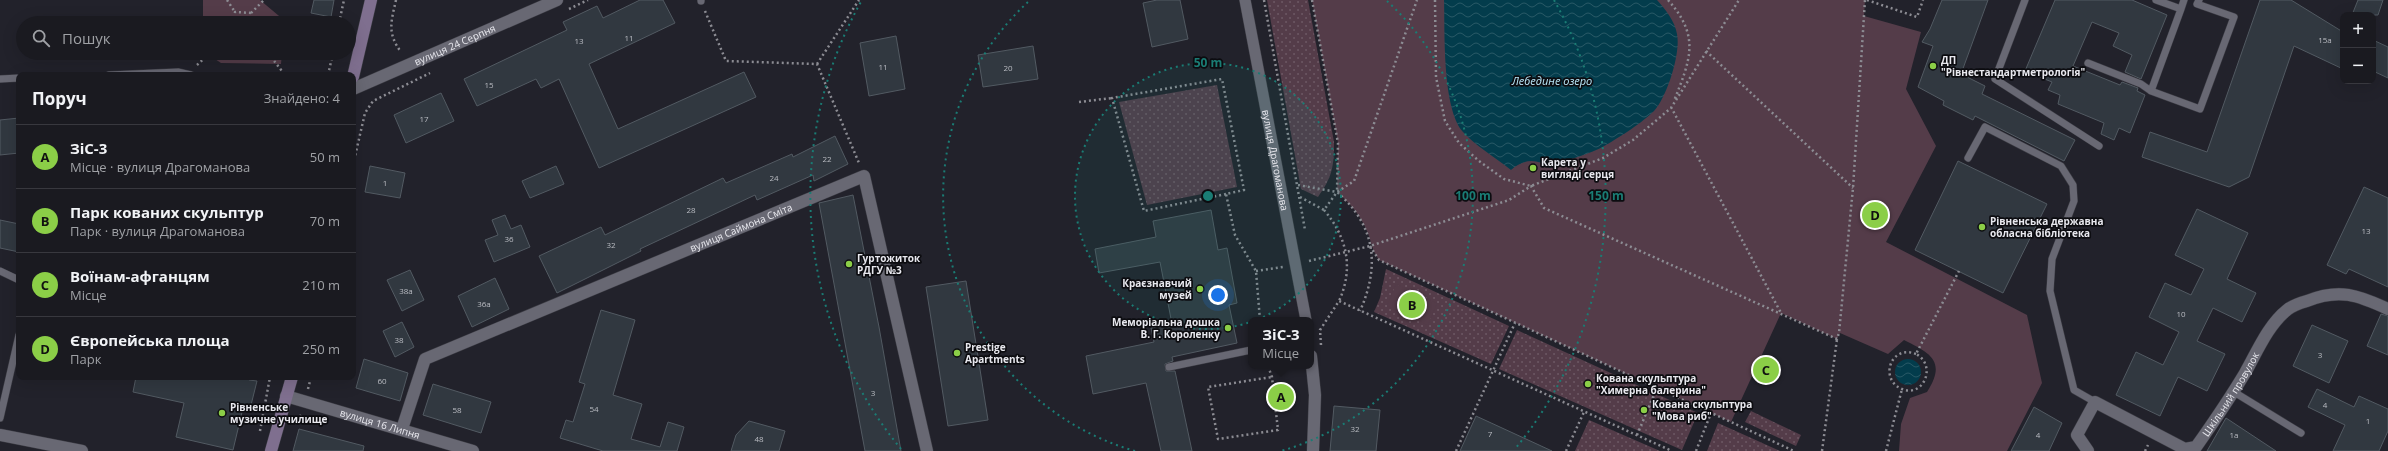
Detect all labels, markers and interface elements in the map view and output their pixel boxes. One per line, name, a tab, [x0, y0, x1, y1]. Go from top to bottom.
map controls	[2340, 12, 2376, 84]
button: +	[2340, 12, 2376, 48]
search box	[16, 16, 356, 60]
street label: вулиця 24 Серпня	[412, 21, 498, 69]
icon: search	[30, 27, 52, 49]
text: Пошук	[62, 28, 111, 48]
house number: 11	[624, 32, 634, 43]
house number: 15а	[2318, 34, 2332, 45]
house number: 13	[574, 35, 584, 46]
button: −	[2340, 48, 2376, 84]
place label: ДП "Рівнестандартметрологія"	[1941, 53, 2086, 79]
text: 50 m	[1194, 54, 1222, 71]
house number: 11	[878, 61, 888, 72]
marker: ДП "Рівнестандартметрологія"	[1928, 61, 1938, 71]
house number: 20	[1003, 62, 1013, 73]
water label: Лебедине озеро	[1511, 73, 1592, 88]
house number: 15	[484, 79, 494, 90]
text: Поруч	[32, 87, 87, 110]
text: Знайдено: 4	[264, 89, 340, 107]
street label: вулиця Драгоманова	[1259, 108, 1292, 212]
house number: 17	[419, 113, 429, 124]
text: ЗіС-3	[70, 138, 107, 158]
text: A	[41, 148, 49, 166]
text: 50 m	[310, 148, 340, 166]
house number: 22	[822, 153, 832, 164]
place label: Карета у вигляді серця	[1541, 155, 1614, 181]
text: Місце · вулиця Драгоманова	[70, 158, 250, 176]
marker: Карета у вигляді серця	[1528, 163, 1538, 173]
house number: 24	[769, 172, 779, 183]
house number: 1	[383, 177, 387, 188]
text: 100 m	[1455, 187, 1491, 204]
text: 150 m	[1588, 187, 1624, 204]
centre of rings	[1201, 189, 1215, 203]
street label: вулиця Саймона Сміта	[688, 200, 794, 255]
pin: D	[1862, 200, 1888, 230]
text: Парк кованих скульптур	[70, 202, 264, 222]
house number: 28	[686, 204, 696, 215]
text: B	[41, 212, 49, 230]
text: 70 m	[310, 212, 340, 230]
place label: Рівненська державна обласна бібліотека	[1990, 214, 2103, 240]
text: Парк · вулиця Драгоманова	[70, 222, 245, 240]
marker: Рівненська державна обласна бібліотека	[1977, 222, 1987, 232]
house number: 13	[2361, 225, 2371, 236]
house number: 36	[504, 233, 514, 244]
house number: 32	[606, 239, 616, 250]
place label: Гуртожиток РДГУ №3	[857, 251, 921, 277]
marker: Гуртожиток РДГУ №3	[844, 259, 854, 269]
text: Воїнам-афганцям	[70, 266, 210, 286]
text: C	[41, 276, 49, 294]
text: 210 m	[302, 276, 340, 294]
place label: Краєзнавчий музей	[1122, 276, 1192, 302]
marker: Краєзнавчий музей	[1195, 284, 1205, 294]
house number: 38а	[399, 285, 413, 296]
your location	[1208, 285, 1228, 305]
text: Місце	[70, 286, 107, 304]
pin: B	[1399, 290, 1425, 320]
house number: 36а	[477, 298, 491, 309]
house number: 10	[2176, 308, 2186, 319]
place label: Меморіальна дошка В. Г. Короленку	[1112, 315, 1220, 341]
popup	[1248, 317, 1314, 369]
marker: Меморіальна дошка В. Г. Короленку	[1223, 323, 1233, 333]
text: ЗіС-3	[1262, 324, 1300, 344]
text: Європейська площа	[70, 330, 230, 350]
house number: 38	[394, 334, 404, 345]
text: D	[40, 340, 50, 358]
text: 250 m	[302, 340, 340, 358]
place label: Prestige Apartments	[965, 340, 1025, 366]
text: Місце	[1262, 344, 1299, 362]
marker: Prestige Apartments	[952, 348, 962, 358]
street label: Шкільний провулок	[2199, 349, 2263, 439]
house number: 3	[2318, 349, 2323, 360]
text: Парк	[70, 350, 101, 368]
pin: C	[1753, 355, 1779, 385]
place label: Кована скульптура "Химерна балерина"	[1596, 371, 1706, 397]
house number: 60	[377, 375, 387, 386]
marker: Кована скульптура "Химерна балерина"	[1583, 379, 1593, 389]
pin: A	[1268, 382, 1294, 412]
house number: 3	[871, 387, 876, 398]
place label: Кована скульптура "Мова риб"	[1652, 397, 1752, 423]
house number: 4	[2323, 399, 2328, 410]
place label: Рівненське музичне училище	[230, 400, 328, 426]
house number: 54	[589, 403, 599, 414]
house number: 58	[452, 404, 462, 415]
street label: вулиця 16 Липня	[338, 405, 422, 442]
marker: Кована скульптура "Мова риб"	[1639, 405, 1649, 415]
marker: Рівненське музичне училище	[217, 408, 227, 418]
house number: 1	[2366, 415, 2370, 426]
house number: 32	[1350, 423, 1360, 434]
house number: 7	[1488, 428, 1493, 439]
house number: 4	[2036, 429, 2041, 440]
house number: 1а	[2229, 429, 2239, 440]
house number: 48	[754, 433, 764, 444]

